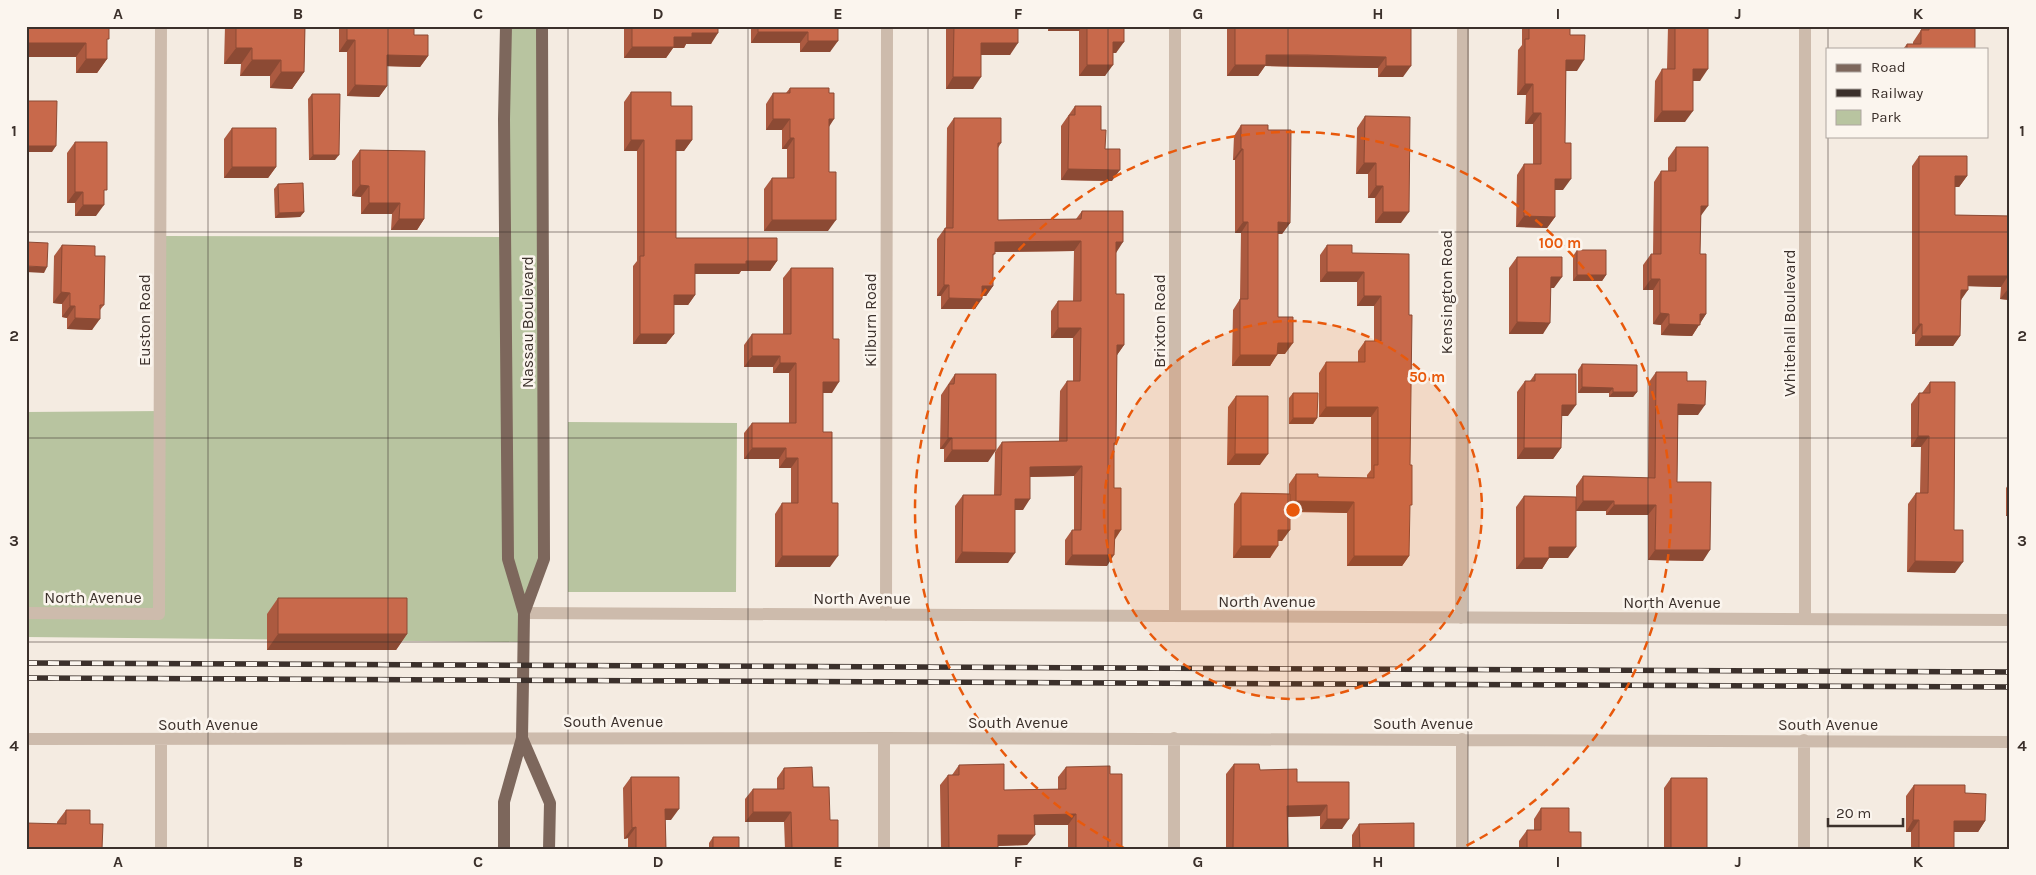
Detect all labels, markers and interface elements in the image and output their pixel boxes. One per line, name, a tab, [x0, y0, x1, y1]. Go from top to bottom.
text: A	[113, 4, 123, 23]
text: B	[293, 4, 303, 23]
text: C	[473, 4, 483, 23]
text: D	[653, 4, 664, 23]
text: E	[833, 4, 843, 23]
text: F	[1014, 4, 1023, 23]
text: G	[1193, 4, 1203, 23]
text: H	[1372, 4, 1384, 23]
text: I	[1556, 4, 1560, 23]
text: J	[1734, 4, 1742, 23]
text: K	[1913, 4, 1924, 23]
legend	[1826, 48, 1988, 138]
text: Road	[1871, 58, 1906, 76]
text: Railway	[1871, 84, 1923, 102]
text: Park	[1871, 108, 1901, 126]
text: 1	[11, 121, 17, 140]
text: 1	[2019, 121, 2025, 140]
street label: Kensington Road	[1437, 230, 1456, 354]
text: 100 m	[1539, 234, 1581, 252]
street label: Whitehall Boulevard	[1780, 249, 1799, 397]
street label: Nassau Boulevard	[518, 256, 537, 388]
street label: Kilburn Road	[861, 273, 880, 367]
street label: Euston Road	[135, 274, 154, 366]
street label: Brixton Road	[1150, 274, 1169, 368]
text: 2	[9, 326, 19, 345]
text: 2	[2017, 326, 2027, 345]
text: 50 m	[1409, 368, 1445, 386]
centre of rings	[1284, 501, 1302, 519]
text: 3	[9, 531, 19, 550]
text: 3	[2017, 531, 2027, 550]
street label: North Avenue	[44, 588, 142, 607]
street label: North Avenue	[813, 589, 911, 608]
street label: North Avenue	[1218, 592, 1316, 611]
street label: North Avenue	[1623, 593, 1721, 612]
street label: South Avenue	[563, 712, 663, 731]
street label: South Avenue	[968, 713, 1068, 732]
street label: South Avenue	[1373, 714, 1473, 733]
street label: South Avenue	[158, 715, 258, 734]
street label: South Avenue	[1778, 715, 1878, 734]
text: 4	[9, 736, 19, 755]
text: 4	[2017, 736, 2027, 755]
scale bar	[1828, 795, 1904, 827]
text: 20 m	[1836, 804, 1871, 822]
text: A	[113, 852, 123, 871]
text: B	[293, 852, 303, 871]
text: C	[473, 852, 483, 871]
text: D	[653, 852, 664, 871]
text: E	[833, 852, 843, 871]
text: F	[1014, 852, 1023, 871]
text: G	[1193, 852, 1203, 871]
text: H	[1372, 852, 1384, 871]
text: I	[1556, 852, 1560, 871]
text: J	[1734, 852, 1742, 871]
text: K	[1913, 852, 1924, 871]

